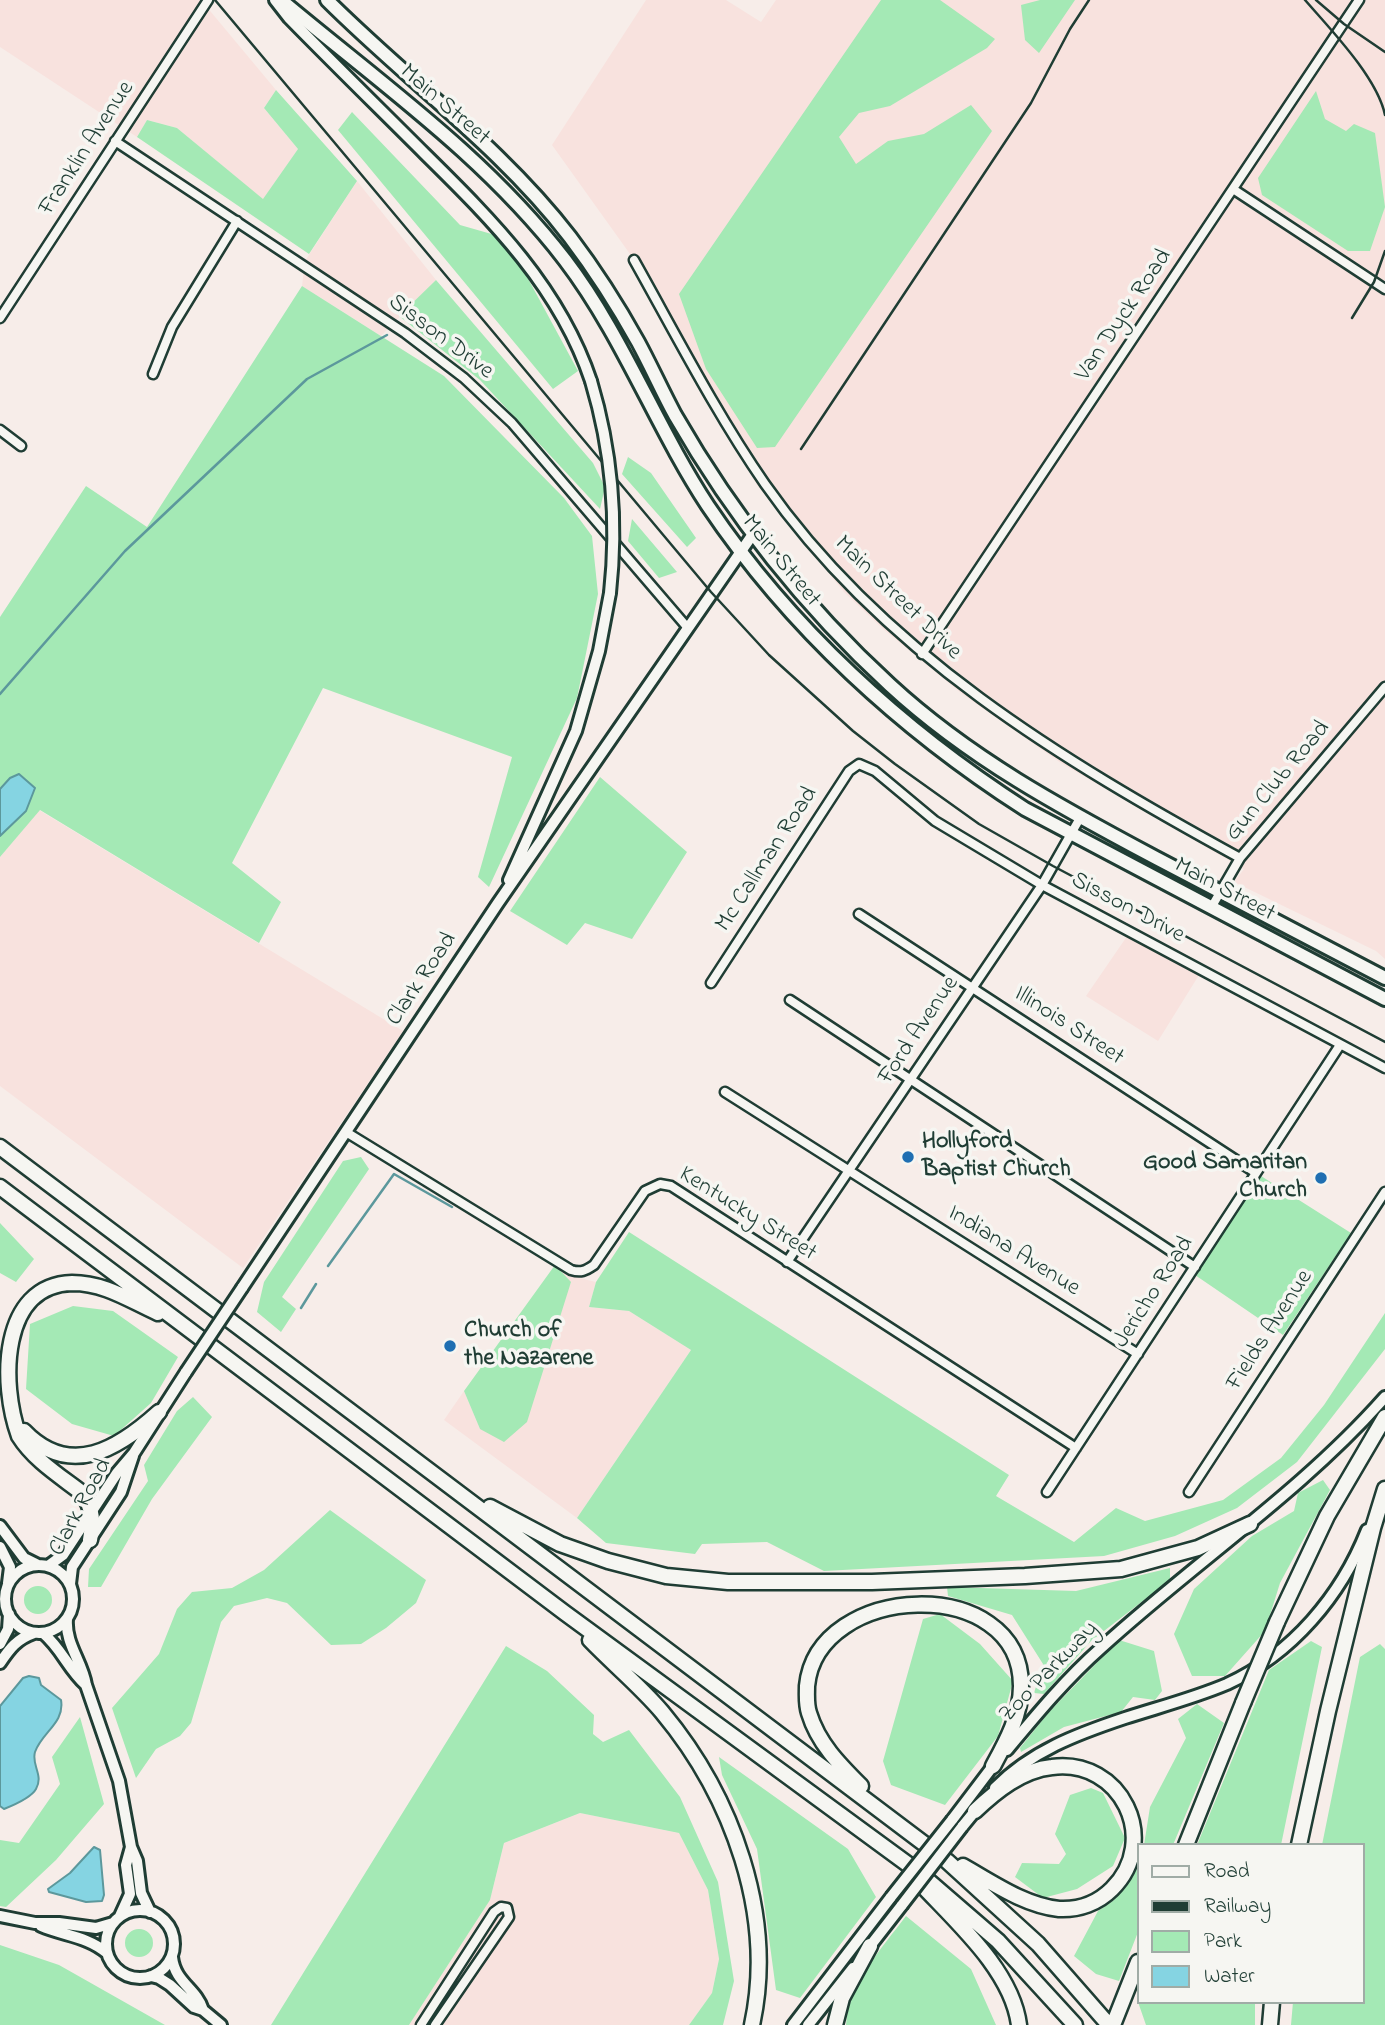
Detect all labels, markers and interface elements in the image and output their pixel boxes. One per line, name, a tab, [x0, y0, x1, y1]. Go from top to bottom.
street label: Main Street	[393, 59, 495, 153]
street label: Franklin Avenue	[34, 76, 142, 222]
street label: Van Dyck Road	[1070, 244, 1180, 388]
street label: Sisson Drive	[382, 289, 498, 387]
street label: Main Street	[734, 510, 826, 614]
street label: Main Street Drive	[827, 531, 967, 667]
street label: Gun Club Road	[1220, 716, 1338, 848]
street label: Mc Callman Road	[710, 782, 826, 938]
street label: Main Street	[1169, 852, 1279, 930]
street label: Sisson Drive	[1065, 867, 1189, 951]
street label: Clark Road	[381, 928, 465, 1032]
street label: Ford Avenue	[873, 971, 967, 1091]
street label: Illinois Street	[1008, 981, 1128, 1073]
place label: Hollyford Baptist Church	[922, 1129, 1071, 1185]
marker: Hollyford Baptist Church	[900, 1149, 916, 1165]
place label: Good Samaritan Church	[1143, 1150, 1307, 1206]
street label: Kentucky Street	[673, 1161, 821, 1269]
marker: Good Samaritan Church	[1313, 1170, 1329, 1186]
street label: Indiana Avenue	[941, 1200, 1085, 1304]
street label: Jericho Road	[1108, 1232, 1202, 1354]
street label: Fields Avenue	[1221, 1265, 1321, 1397]
place label: Church of the Nazarene	[464, 1318, 593, 1374]
marker: Church of the Nazarene	[442, 1338, 458, 1354]
street label: Clark Road	[44, 1454, 120, 1562]
street label: Zoo Parkway	[994, 1616, 1106, 1730]
legend	[1136, 1843, 1364, 2004]
text: Road	[1204, 1857, 1250, 1887]
text: Railway	[1204, 1892, 1271, 1922]
text: Park	[1204, 1927, 1242, 1957]
text: Water	[1204, 1962, 1255, 1992]

